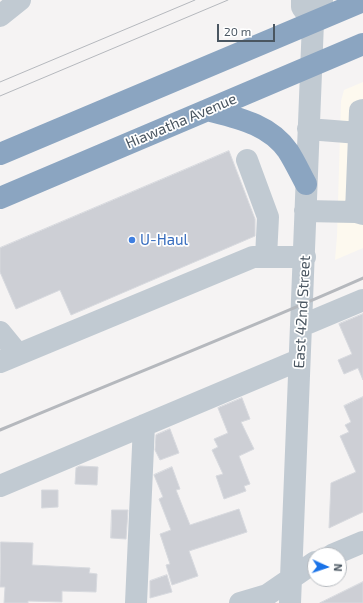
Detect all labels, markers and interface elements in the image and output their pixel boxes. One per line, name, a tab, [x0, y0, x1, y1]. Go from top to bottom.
scale bar	[219, 16, 277, 42]
text: 20 m	[224, 24, 251, 38]
street label: Hiawatha Avenue	[123, 90, 239, 152]
place label: U-Haul	[140, 231, 188, 249]
marker: U-Haul	[127, 235, 137, 245]
street label: East 42nd Street	[290, 255, 314, 369]
north arrow	[307, 547, 347, 587]
text: N	[332, 563, 345, 572]

